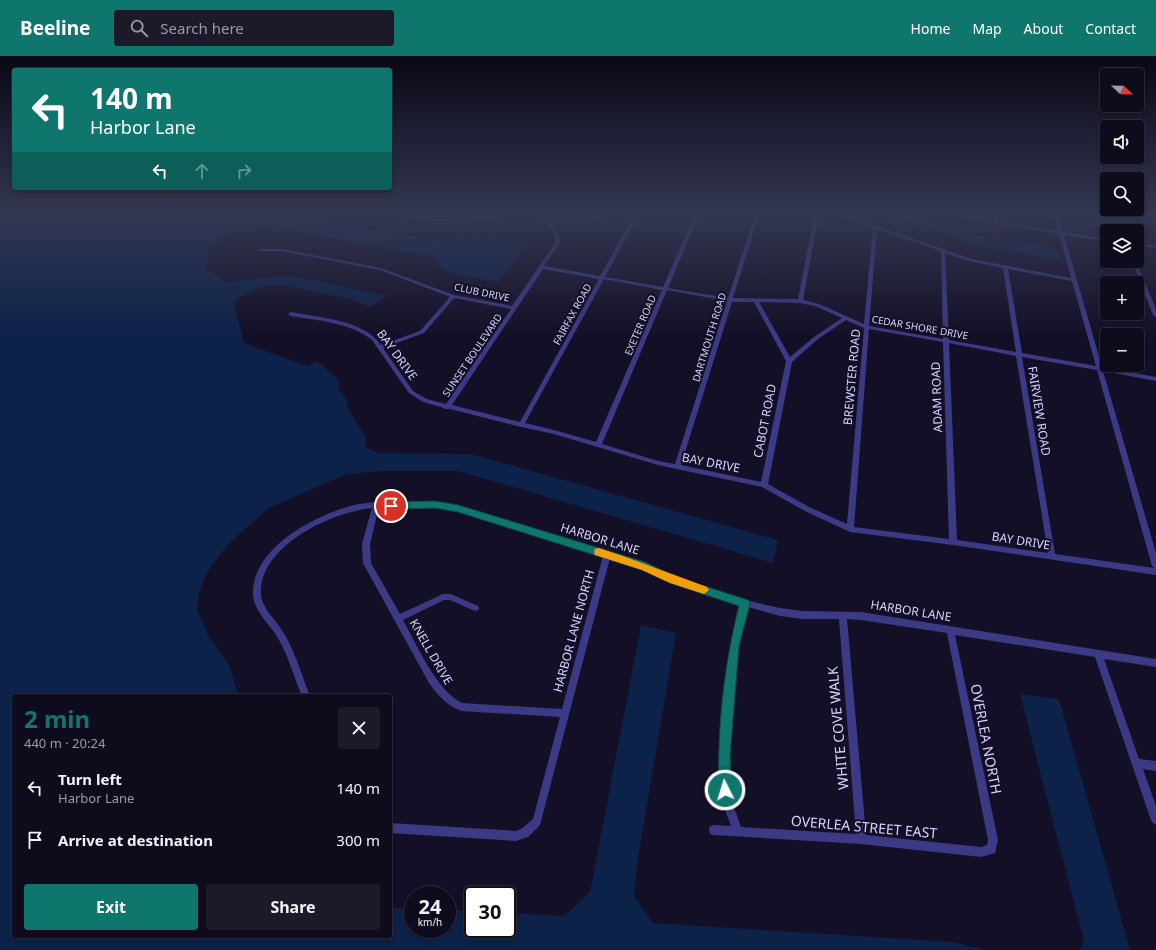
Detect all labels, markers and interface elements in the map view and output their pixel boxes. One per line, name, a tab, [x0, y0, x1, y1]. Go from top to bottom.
search box	[114, 10, 394, 46]
text: Beeline	[20, 15, 90, 41]
icon: search	[128, 17, 150, 39]
text: Search here	[160, 18, 244, 38]
text: Home	[911, 19, 950, 38]
text: Map	[972, 19, 1002, 38]
text: About	[1024, 19, 1063, 38]
text: Contact	[1085, 19, 1136, 38]
north arrow	[1100, 68, 1144, 112]
map controls	[1100, 68, 1144, 372]
text: 140 m	[90, 79, 173, 117]
icon: left	[24, 84, 76, 136]
text: Harbor Lane	[90, 115, 196, 139]
button: sound	[1100, 120, 1144, 164]
icon: left	[149, 160, 171, 182]
icon: ahead	[191, 160, 213, 182]
icon: right	[233, 160, 255, 182]
button: search	[1100, 172, 1144, 216]
button: layers	[1100, 224, 1144, 268]
button: +	[1100, 276, 1144, 320]
street label: CLUB DRIVE	[453, 279, 511, 305]
street label: FAIRFAX ROAD	[549, 281, 595, 347]
street label: DARTMOUTH ROAD	[689, 291, 729, 383]
street label: EXETER ROAD	[621, 293, 659, 357]
street label: SUNSET BOULEVARD	[439, 311, 505, 399]
street label: CEDAR SHORE DRIVE	[871, 312, 969, 342]
street label: BAY DRIVE	[373, 326, 422, 383]
street label: BREWSTER ROAD	[839, 328, 864, 426]
button: −	[1100, 328, 1144, 372]
street label: ADAM ROAD	[927, 361, 946, 433]
street label: FAIRVIEW ROAD	[1024, 365, 1055, 457]
street label: CABOT ROAD	[749, 382, 780, 459]
street label: BAY DRIVE	[681, 449, 742, 476]
pin	[374, 489, 408, 523]
icon: arrive	[380, 495, 402, 517]
street label: HARBOR LANE	[559, 518, 642, 559]
street label: BAY DRIVE	[991, 528, 1051, 554]
street label: HARBOR LANE NORTH	[549, 568, 598, 694]
street label: HARBOR LANE	[869, 596, 953, 625]
street label: KNELL DRIVE	[406, 616, 457, 688]
street label: WHITE COVE WALK	[823, 665, 852, 791]
street label: OVERLEA NORTH	[966, 682, 1006, 796]
text: 2 min	[24, 702, 90, 735]
button: close	[338, 707, 380, 749]
text: 440 m · 20:24	[24, 734, 105, 752]
text: Turn left	[58, 769, 122, 789]
position arrow	[704, 769, 746, 811]
icon: left	[24, 777, 46, 799]
text: 140 m	[336, 778, 380, 798]
text: Harbor Lane	[58, 789, 134, 807]
street label: OVERLEA STREET EAST	[790, 811, 938, 842]
icon: arrive	[24, 829, 46, 851]
text: Arrive at destination	[58, 830, 213, 850]
text: 300 m	[336, 830, 380, 850]
button: Exit	[24, 884, 198, 930]
button: Share	[206, 884, 380, 930]
speed limit sign: 30	[464, 886, 516, 938]
text: 24	[419, 893, 441, 920]
text: km/h	[418, 915, 442, 929]

